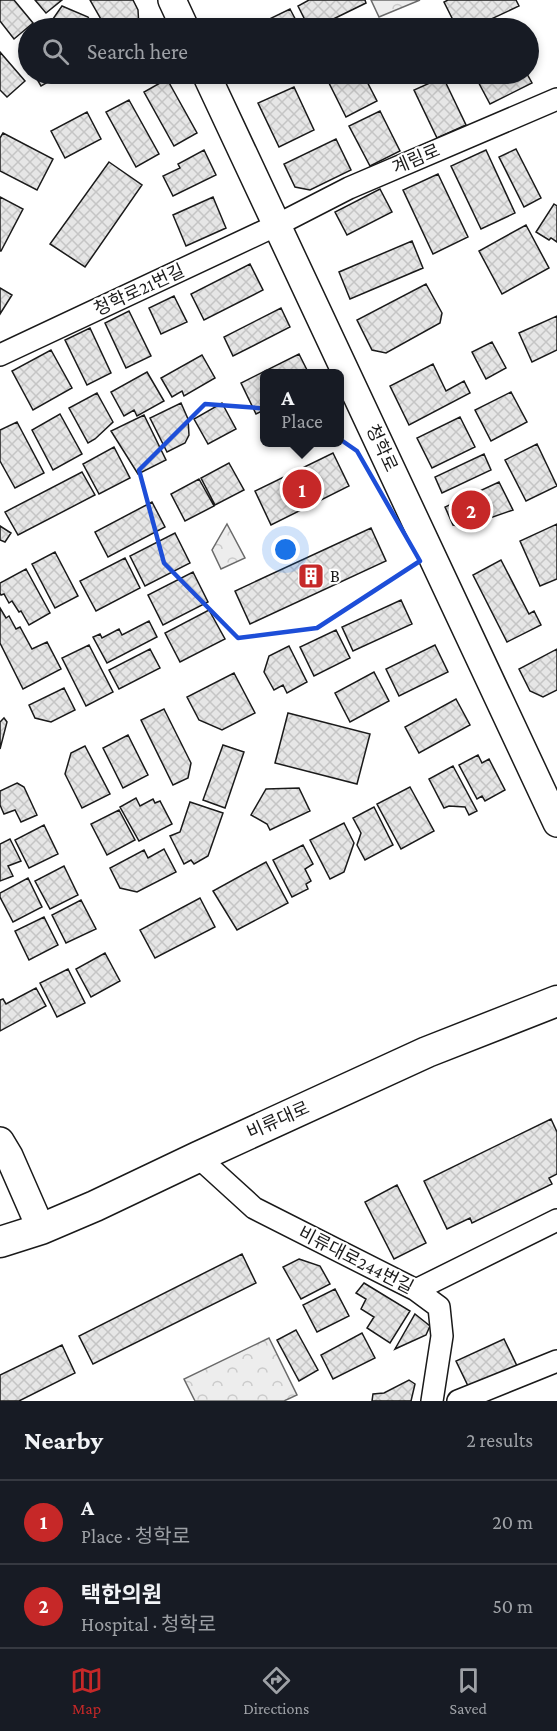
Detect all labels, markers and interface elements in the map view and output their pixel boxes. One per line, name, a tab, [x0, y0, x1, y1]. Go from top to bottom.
search box	[18, 18, 539, 84]
icon: search	[39, 35, 72, 68]
text: Search here	[87, 39, 188, 64]
street label: 계림로	[389, 140, 443, 178]
street label: 청학로21번길	[91, 260, 187, 320]
popup	[260, 369, 344, 447]
text: A	[281, 385, 294, 410]
text: Place	[281, 410, 323, 432]
street label: 청학로	[362, 421, 402, 475]
pin: 1	[282, 466, 322, 512]
pin: 2	[452, 488, 490, 532]
your location	[271, 535, 300, 564]
building icon: B	[296, 561, 326, 591]
place label: B	[330, 566, 340, 586]
street label: 비류대로	[244, 1097, 312, 1143]
street label: 비류대로244번길	[295, 1222, 417, 1298]
text: Nearby	[24, 1426, 103, 1455]
text: 2 results	[466, 1429, 533, 1451]
text: A	[81, 1495, 94, 1520]
text: 1	[40, 1511, 47, 1533]
text: 20 m	[492, 1511, 533, 1533]
text: Place · 청학로	[81, 1525, 190, 1547]
text: 택한의원	[81, 1582, 162, 1607]
text: 2	[38, 1595, 49, 1617]
text: 50 m	[492, 1595, 533, 1617]
text: Hospital · 청학로	[81, 1613, 216, 1635]
tab: Map	[70, 1664, 103, 1717]
tab: Directions	[243, 1664, 309, 1717]
tab: Saved	[449, 1664, 487, 1717]

